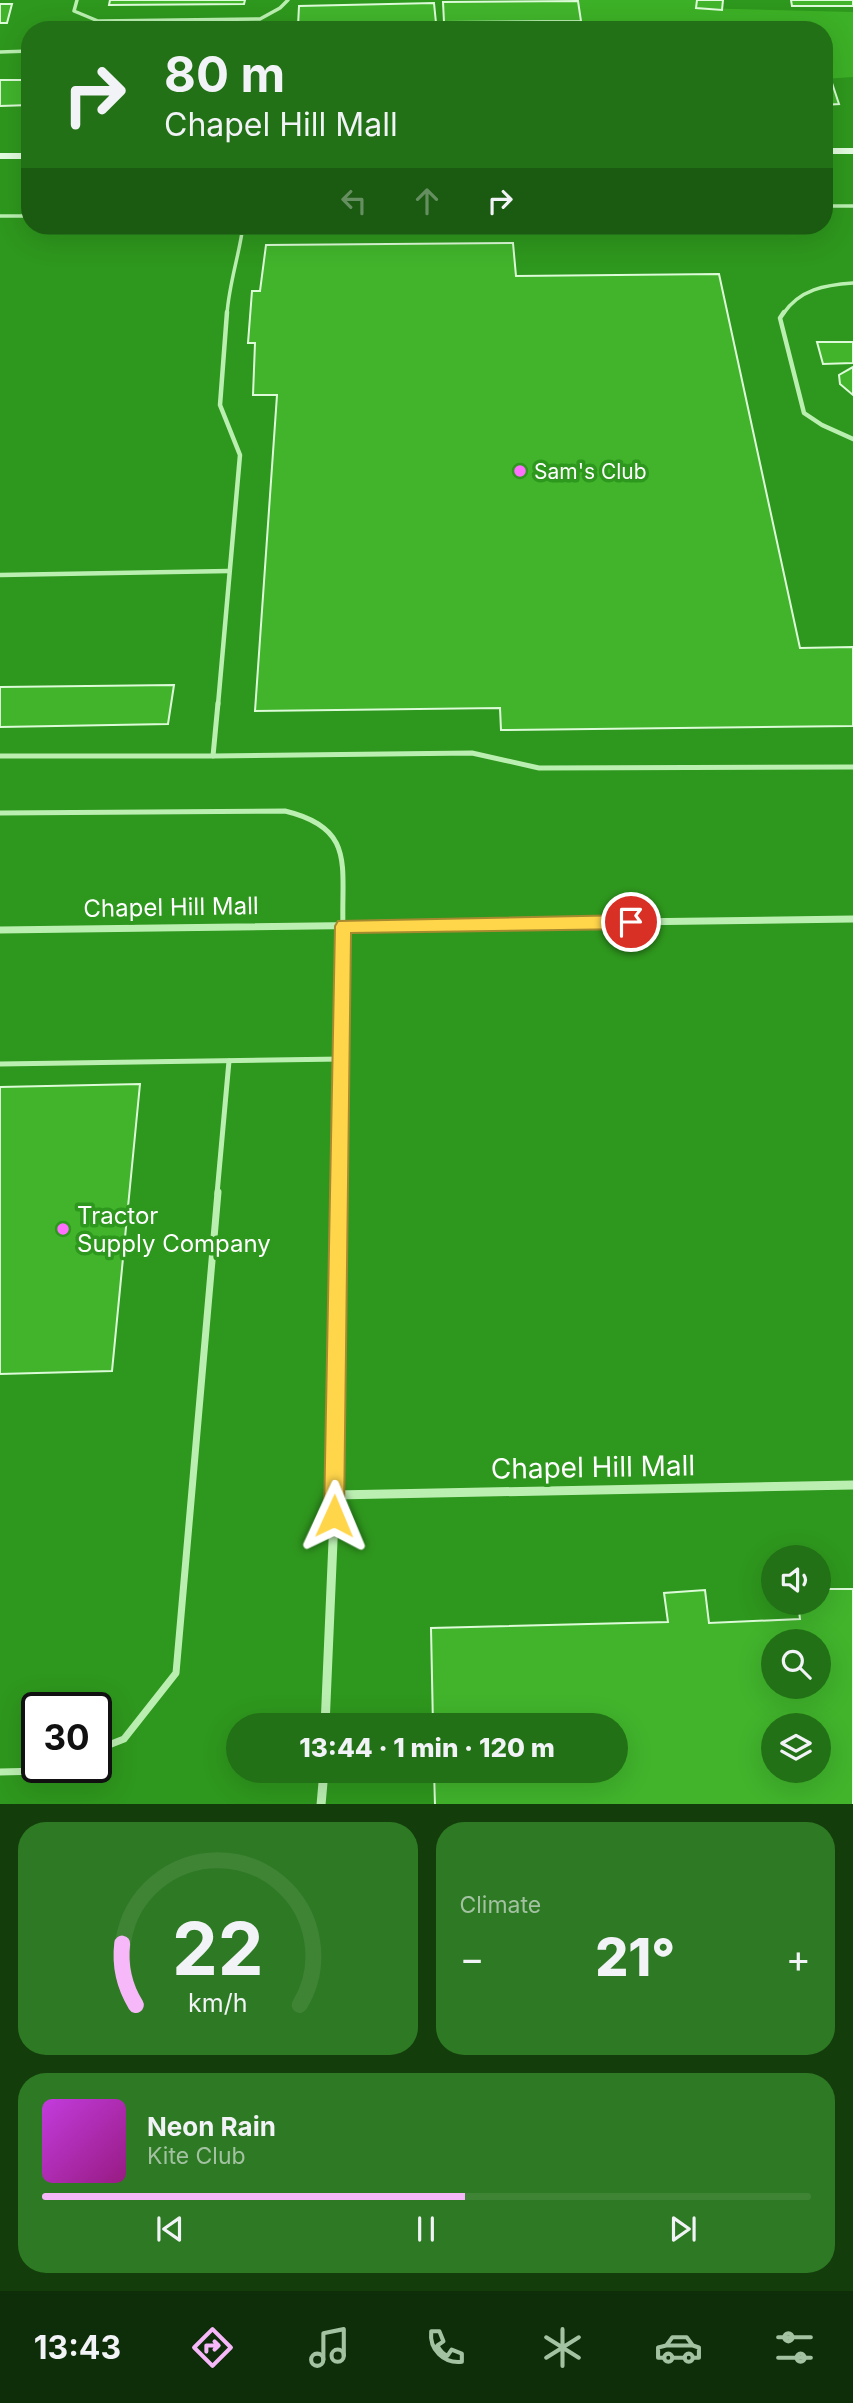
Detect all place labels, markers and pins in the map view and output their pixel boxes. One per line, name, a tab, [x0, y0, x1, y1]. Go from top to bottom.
place label: Sam's Club	[534, 459, 647, 484]
marker: Sam's Club	[512, 463, 528, 479]
pin	[601, 892, 661, 952]
place label: Tractor Supply Company	[77, 1201, 271, 1258]
marker: Tractor Supply Company	[55, 1221, 71, 1237]

